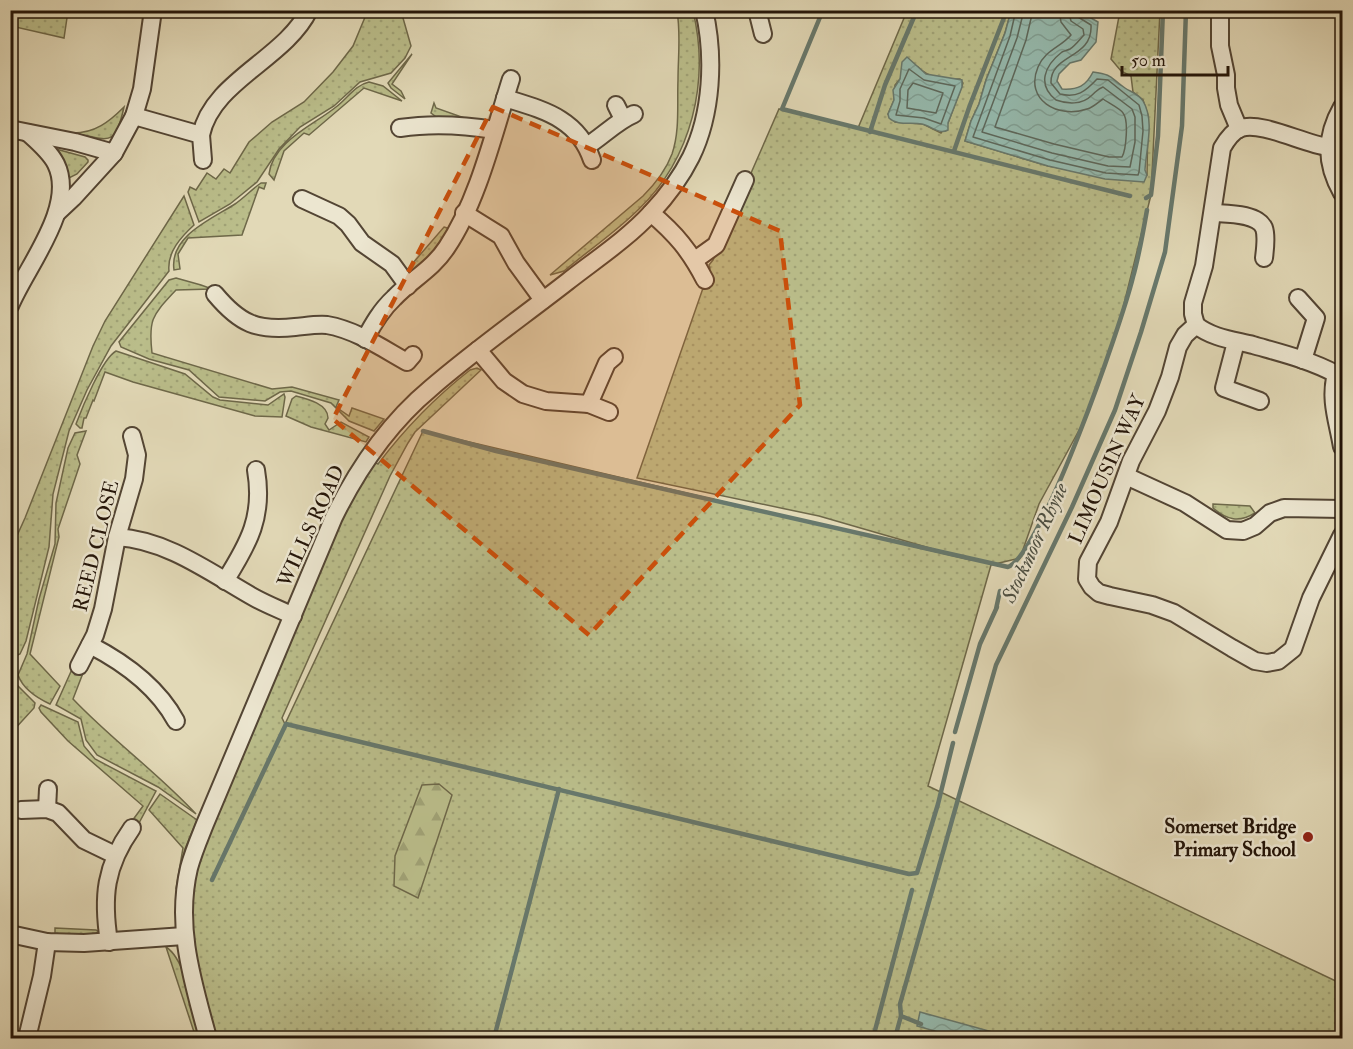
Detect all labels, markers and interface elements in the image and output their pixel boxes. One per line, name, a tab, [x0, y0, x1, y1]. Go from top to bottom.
scale bar	[1122, 39, 1228, 77]
text: 50 m	[1131, 49, 1166, 72]
street label: LIMOUSIN WAY	[1063, 389, 1152, 548]
street label: WILLS ROAD	[271, 461, 350, 592]
street label: REED CLOSE	[68, 478, 124, 614]
water label: Stockmoor Rhyne	[995, 478, 1075, 608]
place label: Somerset Bridge Primary School	[1164, 814, 1297, 863]
marker: Somerset Bridge Primary School	[1301, 830, 1315, 844]

